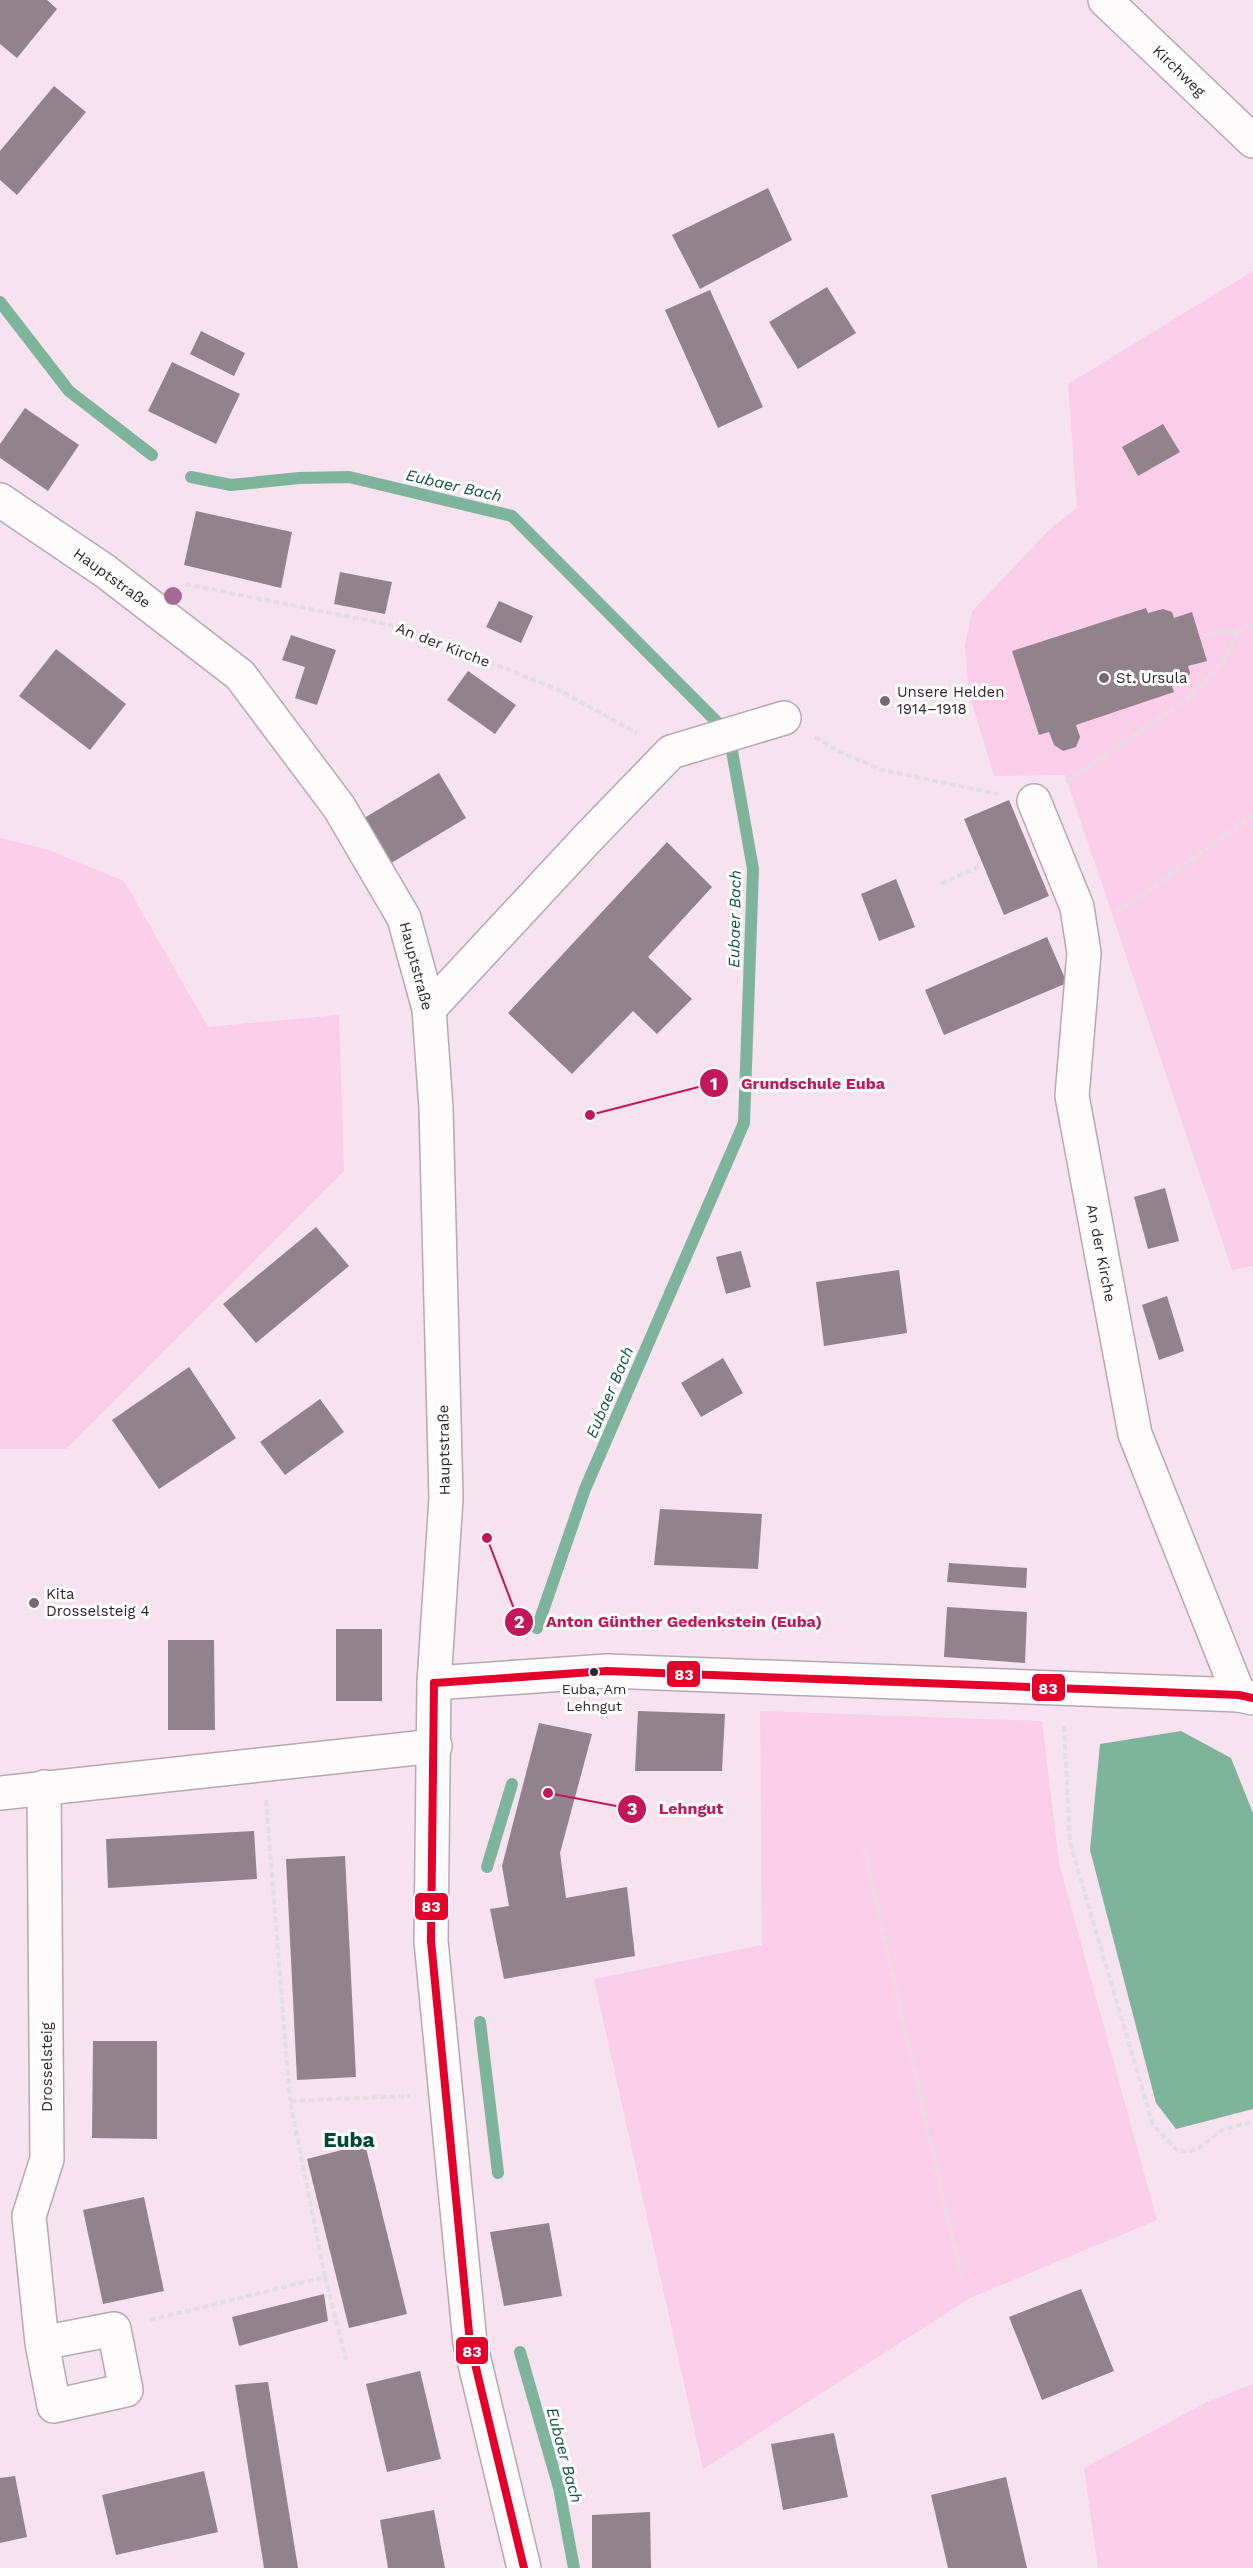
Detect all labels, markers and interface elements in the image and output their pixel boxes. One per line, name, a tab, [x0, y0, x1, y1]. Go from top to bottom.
street label: Kirchweg	[1149, 42, 1209, 100]
water label: Eubaer Bach	[404, 465, 504, 506]
street label: Hauptstraße	[70, 544, 154, 612]
street label: An der Kirche	[393, 619, 493, 671]
place label: St. Ursula	[1116, 669, 1188, 687]
marker: St. Ursula	[1097, 671, 1111, 685]
place label: Unsere Helden 1914–1918	[897, 683, 1005, 718]
marker: Unsere Helden 1914–1918	[878, 694, 892, 708]
water label: Eubaer Bach	[724, 870, 745, 968]
street label: Hauptstraße	[396, 920, 436, 1012]
callout: Grundschule Euba	[699, 1066, 897, 1100]
text: 1	[710, 1073, 718, 1094]
text: Grundschule Euba	[741, 1074, 886, 1093]
street label: An der Kirche	[1083, 1203, 1119, 1303]
water label: Eubaer Bach	[582, 1343, 637, 1441]
street label: Hauptstraße	[434, 1404, 454, 1496]
place label: Kita Drosselsteig 4	[46, 1585, 150, 1620]
marker: Kita Drosselsteig 4	[27, 1596, 41, 1610]
callout: Anton Günther Gedenkstein (Euba)	[504, 1605, 834, 1639]
text: 2	[514, 1611, 524, 1632]
text: Anton Günther Gedenkstein (Euba)	[546, 1612, 822, 1631]
line badge: 83	[666, 1660, 701, 1688]
text: 83	[674, 1665, 694, 1684]
marker: Euba, Am Lehngut	[588, 1666, 600, 1678]
line badge: 83	[1031, 1673, 1066, 1702]
text: 83	[1038, 1679, 1058, 1698]
place label: Euba, Am Lehngut	[562, 1681, 626, 1714]
callout: Lehngut	[617, 1792, 735, 1826]
text: 3	[627, 1798, 637, 1819]
text: Lehngut	[659, 1799, 723, 1818]
line badge: 83	[414, 1892, 449, 1921]
text: 83	[421, 1897, 441, 1916]
street label: Drosselsteig	[38, 2022, 56, 2112]
district label: Euba	[323, 2127, 376, 2152]
line badge: 83	[455, 2336, 489, 2365]
text: 83	[462, 2342, 482, 2361]
water label: Eubaer Bach	[543, 2405, 586, 2505]

